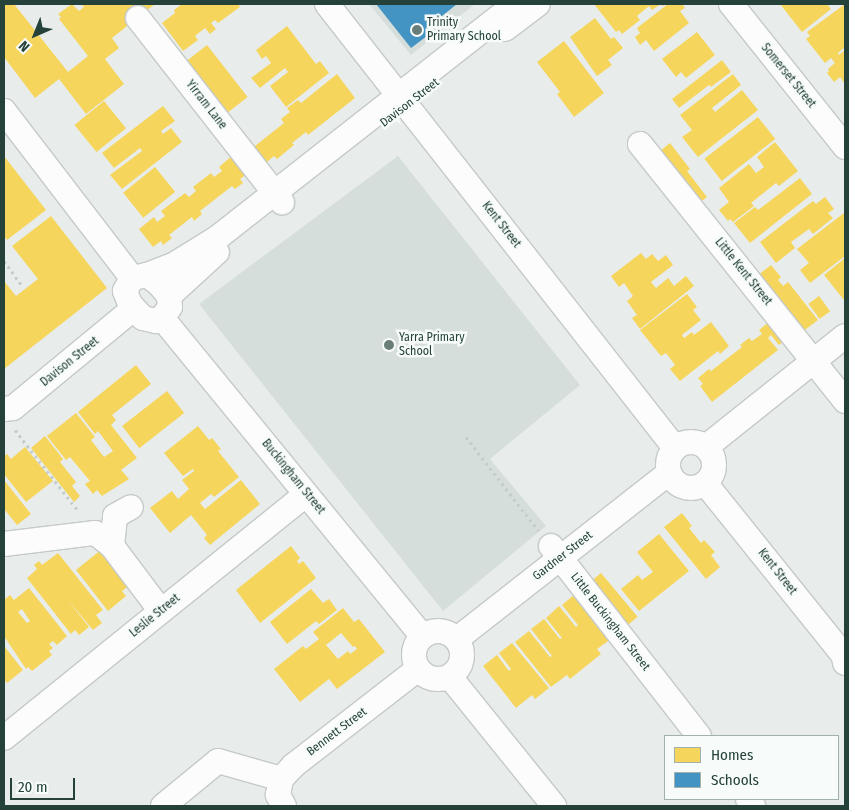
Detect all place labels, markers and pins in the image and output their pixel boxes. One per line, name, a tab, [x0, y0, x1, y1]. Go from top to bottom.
place label: Trinity Primary School	[427, 16, 501, 44]
marker: Trinity Primary School	[411, 24, 423, 36]
place label: Yarra Primary School	[399, 331, 465, 359]
marker: Yarra Primary School	[383, 339, 395, 351]

